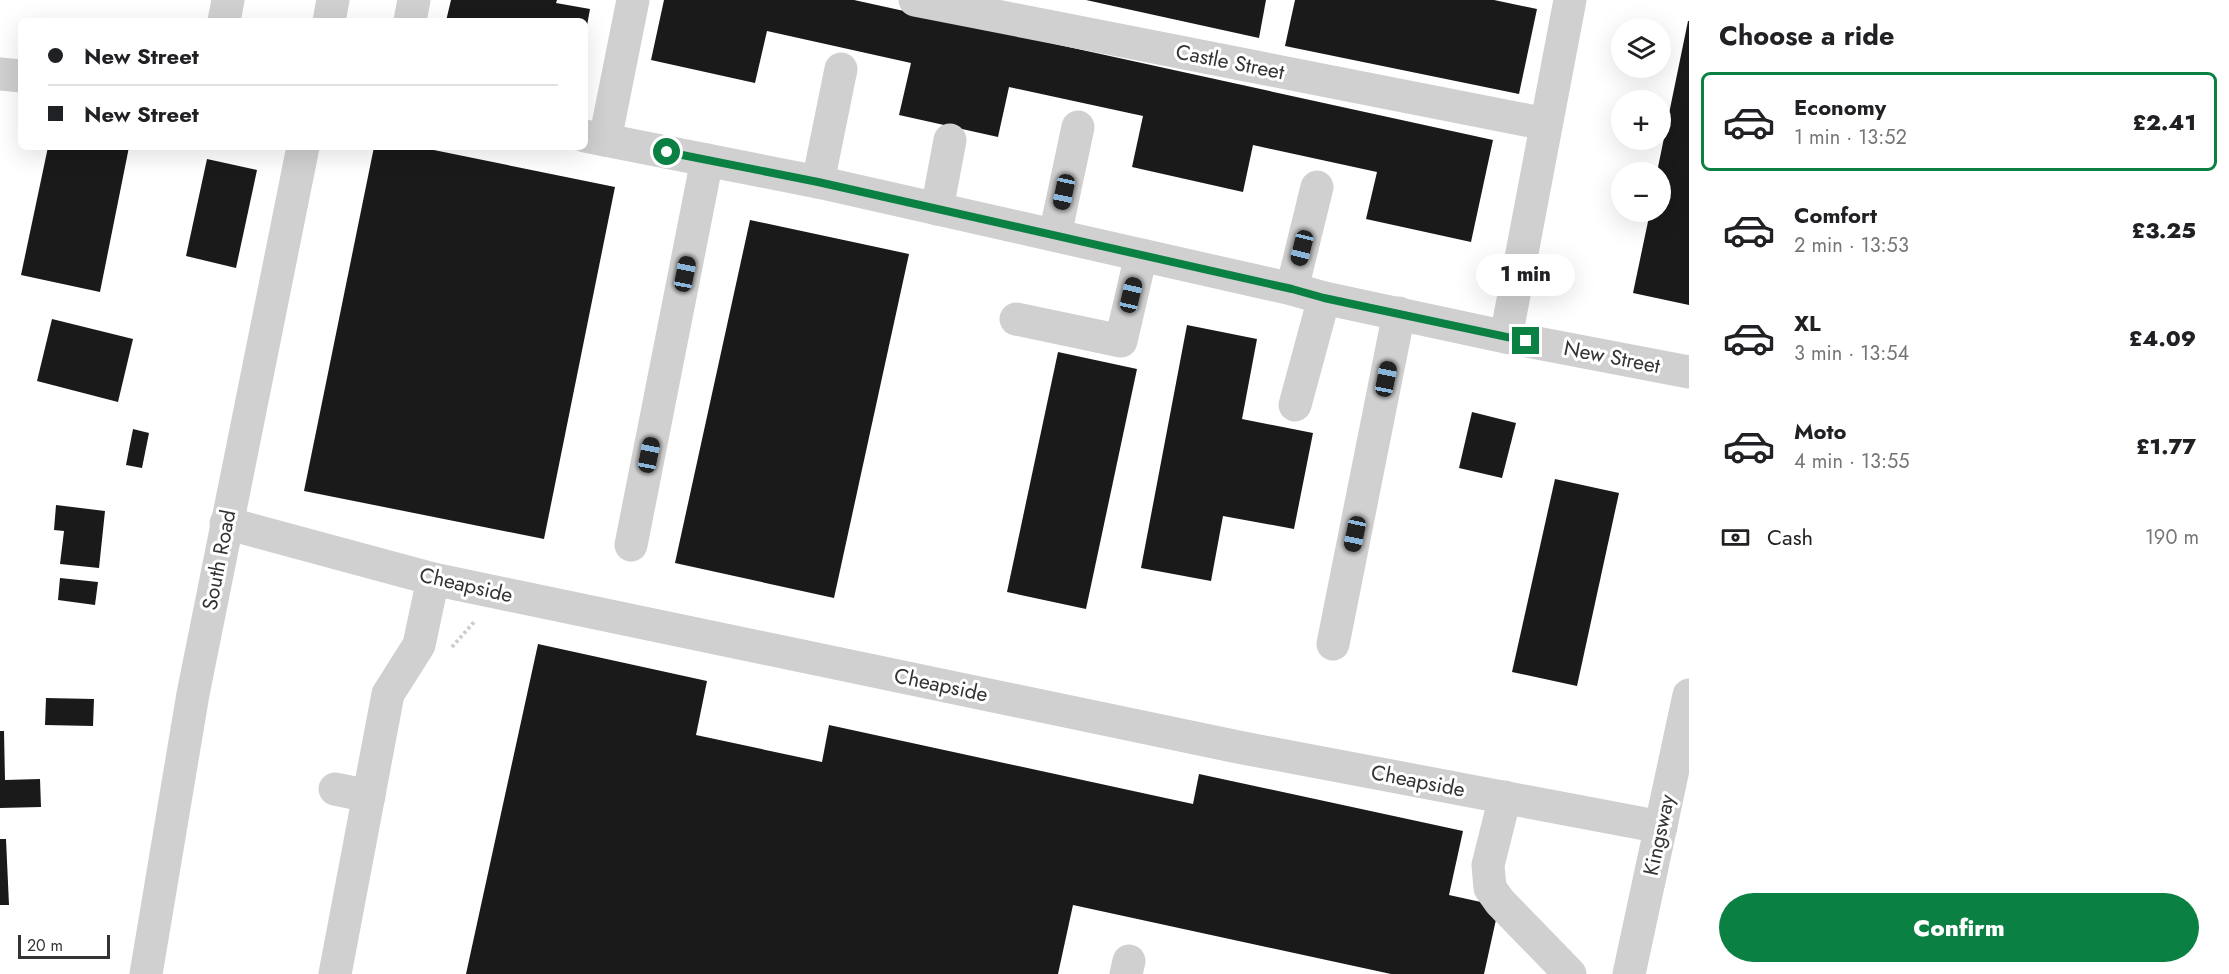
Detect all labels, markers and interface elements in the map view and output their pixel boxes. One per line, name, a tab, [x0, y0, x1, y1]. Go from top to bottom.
text: Choose a ride	[1719, 16, 1894, 55]
map controls	[1611, 18, 1671, 222]
button: layers	[1611, 18, 1671, 78]
street label: Castle Street	[1173, 37, 1287, 87]
text: New Street	[84, 40, 199, 72]
button: +	[1611, 90, 1671, 150]
text: Economy	[1794, 91, 1886, 123]
icon: car	[1722, 95, 1776, 149]
text: New Street	[84, 98, 199, 130]
text: £2.41	[2132, 106, 2196, 138]
text: 1 min · 13:52	[1794, 123, 1907, 152]
route start	[653, 138, 680, 165]
button: −	[1611, 162, 1671, 222]
car	[1051, 173, 1077, 211]
text: Comfort	[1794, 199, 1877, 231]
icon: car	[1722, 203, 1776, 257]
text: £3.25	[2132, 214, 2196, 246]
car	[1289, 228, 1315, 268]
text: 2 min · 13:53	[1794, 231, 1909, 260]
callout: 1 min	[1476, 254, 1576, 296]
car	[673, 255, 697, 293]
text: 1 min	[1500, 260, 1551, 289]
car	[1118, 275, 1144, 315]
text: XL	[1794, 307, 1821, 339]
icon: car	[1722, 311, 1776, 365]
text: £4.09	[2129, 322, 2196, 354]
route end	[1512, 327, 1539, 354]
street label: New Street	[1561, 333, 1663, 381]
text: 3 min · 13:54	[1794, 339, 1909, 368]
car	[1374, 360, 1398, 398]
text: Moto	[1794, 415, 1847, 447]
icon: car	[1722, 419, 1776, 473]
text: £1.77	[2136, 430, 2196, 462]
car	[637, 436, 661, 474]
text: 4 min · 13:55	[1794, 447, 1909, 476]
street label: South Road	[195, 507, 243, 613]
car	[1342, 515, 1368, 553]
icon: cash	[1719, 521, 1752, 554]
text: Cash	[1767, 521, 1813, 553]
text: 190 m	[2145, 523, 2199, 552]
street label: Cheapside	[416, 560, 516, 610]
street label: Cheapside	[891, 660, 991, 710]
street label: Cheapside	[1369, 757, 1468, 805]
street label: Kingsway	[1636, 791, 1682, 878]
button: Confirm	[1719, 893, 2199, 962]
scale bar	[18, 932, 110, 960]
text: 20 m	[27, 934, 63, 957]

